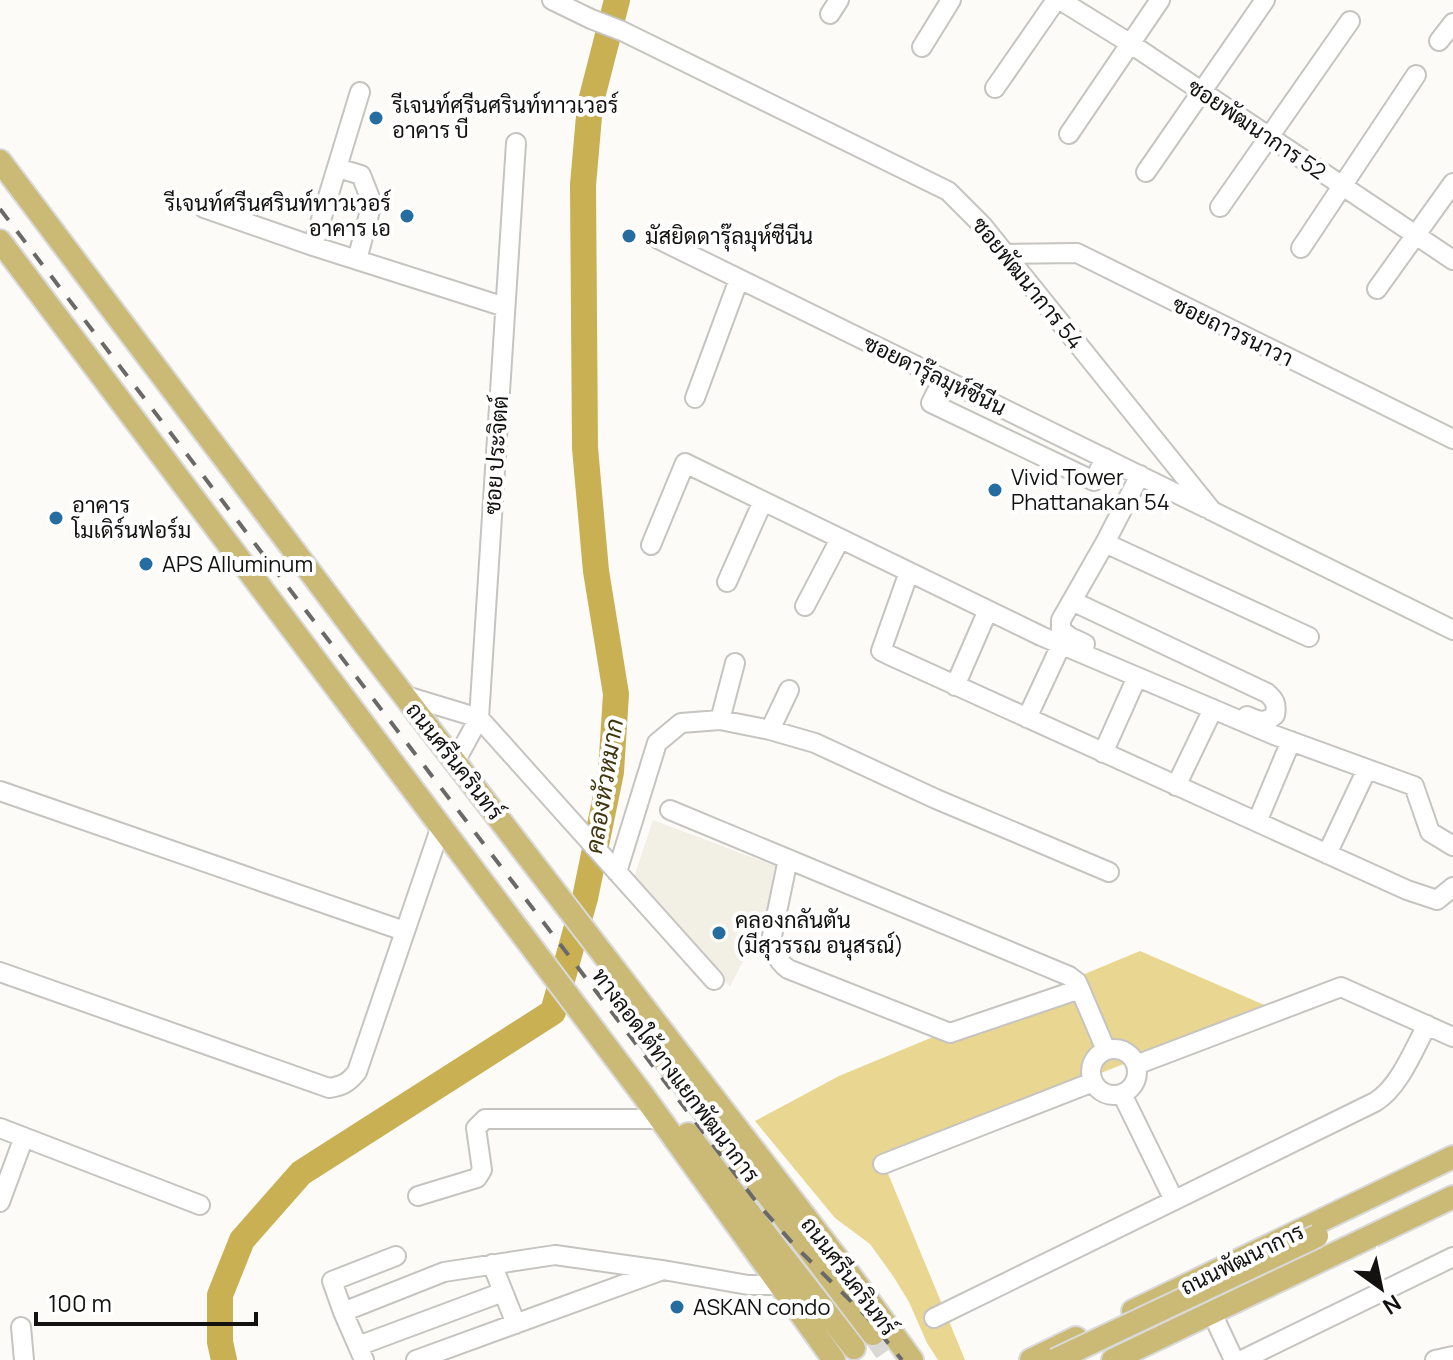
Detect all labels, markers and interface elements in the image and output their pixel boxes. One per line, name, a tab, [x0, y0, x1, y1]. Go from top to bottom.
street label: ซอยพัฒนาการ 52	[1182, 72, 1332, 186]
place label: รีเจนท์ศรีนศรินท์ทาวเวอร์ อาคาร บี	[391, 90, 618, 145]
marker: รีเจนท์ศรีนศรินท์ทาวเวอร์ อาคาร บี	[367, 109, 385, 127]
place label: รีเจนท์ศรีนศรินท์ทาวเวอร์ อาคาร เอ	[163, 188, 391, 243]
marker: รีเจนท์ศรีนศรินท์ทาวเวอร์ อาคาร เอ	[398, 207, 416, 225]
street label: ซอยพัฒนาการ 54	[965, 211, 1091, 355]
place label: มัสยิดดารุ๊ลมุห์ซีนีน	[645, 221, 813, 252]
marker: มัสยิดดารุ๊ลมุห์ซีนีน	[620, 227, 638, 245]
street label: ซอยถาวรนาวา	[1168, 289, 1298, 373]
street label: ซอยดารุ๊ลมุห์ซีนีน	[858, 327, 1011, 423]
street label: ซอย ประจิตต์	[477, 394, 515, 516]
place label: Vivid Tower Phattanakan 54	[1011, 462, 1170, 517]
marker: Vivid Tower Phattanakan 54	[986, 481, 1004, 499]
place label: อาคาร โมเดิร์นฟอร์ม	[71, 490, 191, 545]
marker: อาคาร โมเดิร์นฟอร์ม	[47, 509, 65, 527]
place label: APS Alluminum	[162, 549, 313, 579]
marker: APS Alluminum	[137, 555, 155, 573]
street label: ถนนศรีนครินทร์	[400, 696, 510, 826]
water label: คลองหัวหมาก	[576, 716, 630, 856]
place label: คลองกลันตัน (มีสุวรรณ อนุสรณ์)	[735, 905, 904, 961]
marker: คลองกลันตัน (มีสุวรรณ อนุสรณ์)	[710, 924, 728, 942]
street label: ทางลอดใต้ทางแยกพัฒนาการ	[585, 962, 767, 1188]
street label: ถนนศรีนครินทร์	[794, 1210, 904, 1342]
street label: ถนนพัฒนาการ	[1175, 1216, 1309, 1302]
north arrow	[1341, 1248, 1421, 1328]
scale bar	[36, 1276, 256, 1326]
text: 100 m	[48, 1286, 112, 1319]
text: N	[1377, 1288, 1407, 1322]
place label: ASKAN condo	[693, 1292, 830, 1322]
marker: ASKAN condo	[668, 1298, 686, 1316]

